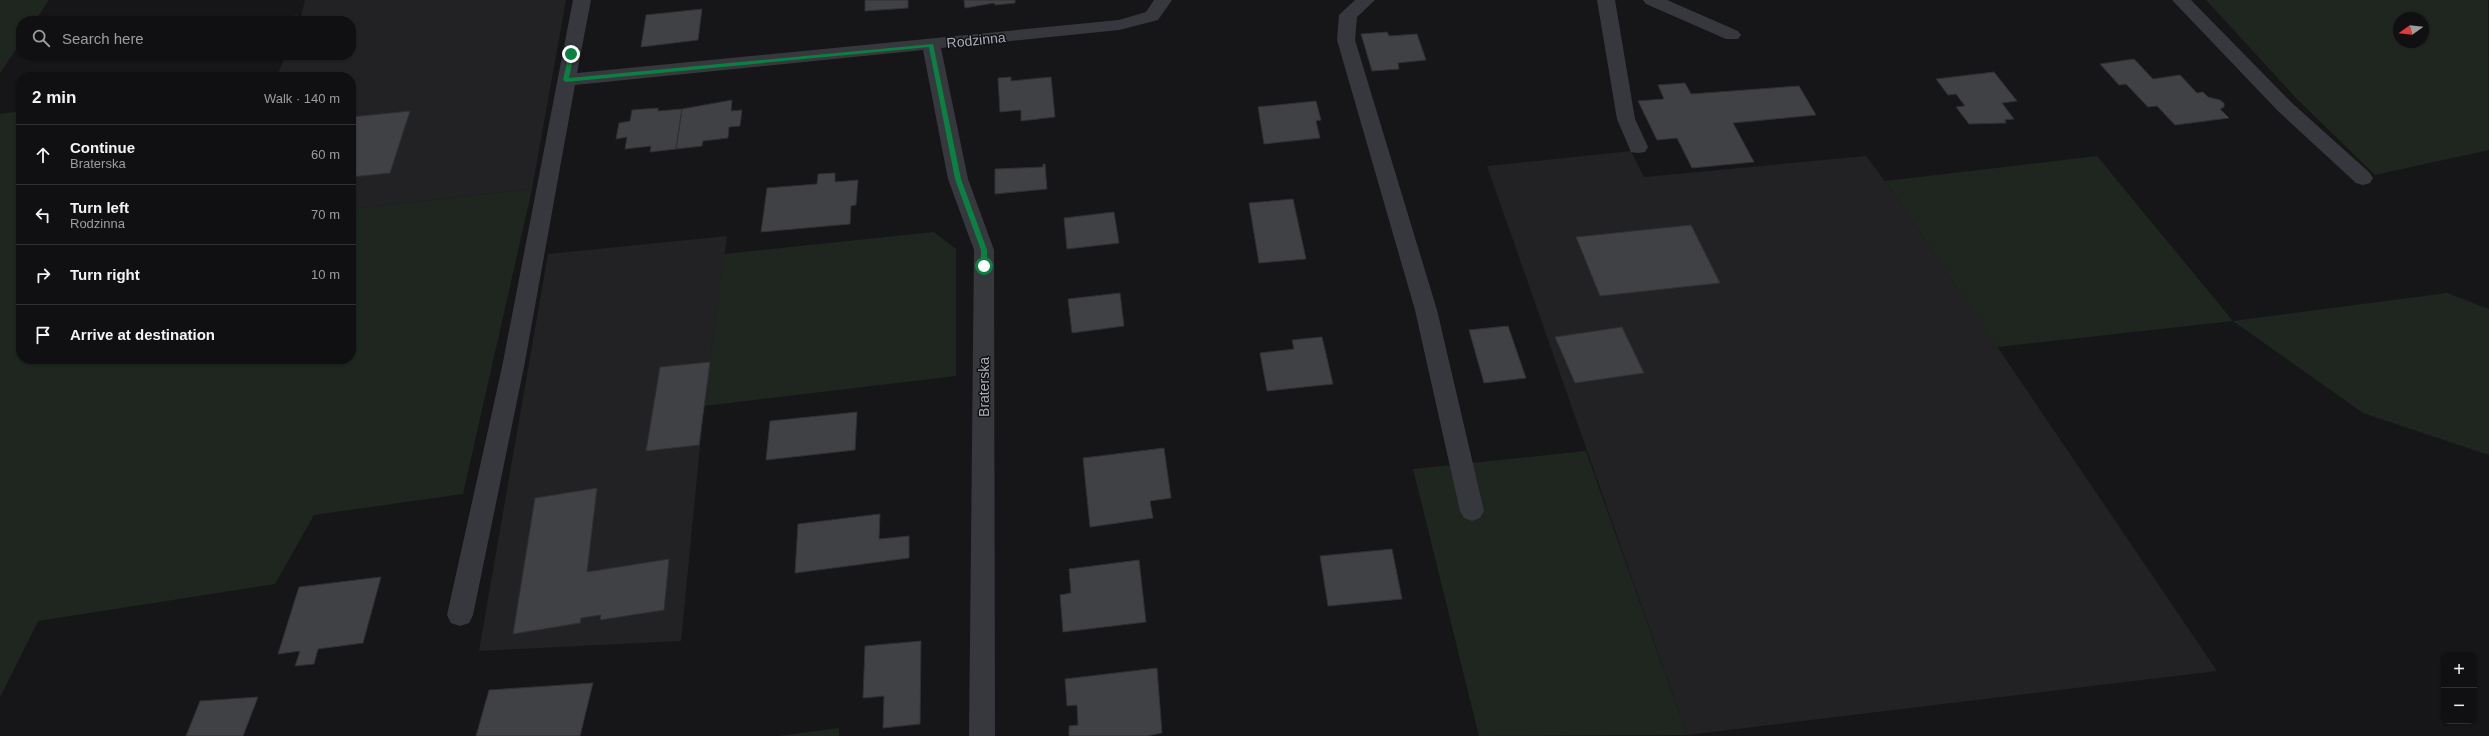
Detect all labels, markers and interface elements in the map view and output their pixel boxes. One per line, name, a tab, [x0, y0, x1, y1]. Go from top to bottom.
north arrow	[2393, 12, 2429, 48]
search box	[16, 16, 356, 60]
icon: search	[30, 27, 52, 49]
street label: Rodzinna	[946, 29, 1006, 51]
text: Search here	[62, 30, 144, 47]
route end	[562, 45, 580, 63]
text: 2 min	[32, 88, 76, 107]
text: Walk · 140 m	[264, 91, 340, 106]
text: Continue	[70, 139, 135, 156]
icon: ahead	[32, 144, 54, 166]
text: 60 m	[311, 147, 340, 162]
text: Braterska	[70, 156, 126, 171]
text: Turn left	[70, 199, 129, 216]
icon: left	[32, 204, 54, 226]
text: 70 m	[311, 207, 340, 222]
text: Rodzinna	[70, 216, 125, 231]
route start	[975, 257, 993, 275]
icon: right	[32, 264, 54, 286]
text: Turn right	[70, 266, 140, 283]
text: 10 m	[311, 267, 340, 282]
icon: arrive	[32, 324, 54, 346]
text: Arrive at destination	[70, 326, 215, 343]
street label: Braterska	[976, 357, 992, 417]
map controls	[2441, 652, 2477, 724]
button: +	[2441, 652, 2477, 688]
button: −	[2441, 688, 2477, 724]

